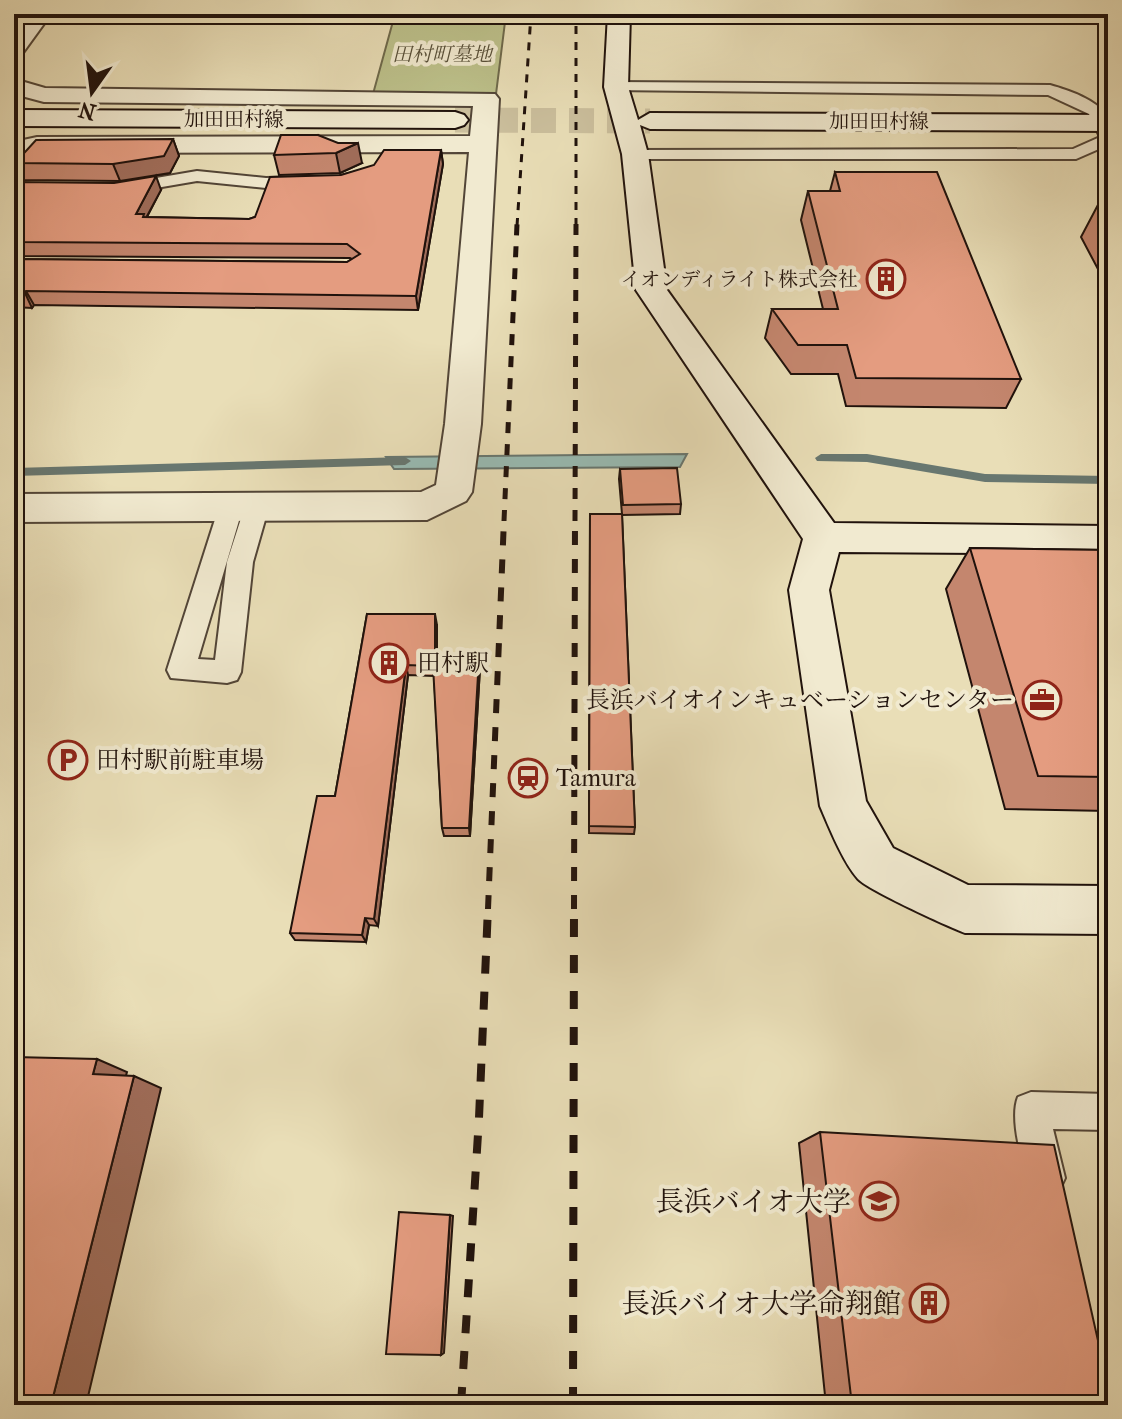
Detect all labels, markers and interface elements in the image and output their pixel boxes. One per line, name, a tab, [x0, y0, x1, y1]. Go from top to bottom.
park label: 田村町墓地	[392, 43, 494, 66]
north arrow	[52, 52, 132, 132]
text: N	[76, 96, 99, 125]
street label: 加田田村線	[184, 108, 284, 131]
street label: 加田田村線	[829, 110, 929, 133]
building icon: イオンディライト株式会社	[865, 258, 907, 300]
place label: イオンディライト株式会社	[621, 268, 858, 291]
building icon: 田村駅	[368, 642, 410, 684]
place label: 田村駅	[417, 649, 489, 677]
office icon: 長浜バイオインキュベーションセンター	[1021, 679, 1063, 721]
place label: 長浜バイオインキュベーションセンター	[586, 686, 1014, 714]
parking icon: 田村駅前駐車場	[47, 739, 89, 781]
place label: 田村駅前駐車場	[96, 746, 264, 774]
station icon: Tamura	[507, 757, 549, 799]
place label: Tamura	[556, 764, 637, 792]
school or university icon: 長浜バイオ大学	[858, 1180, 900, 1222]
place label: 長浜バイオ大学	[656, 1185, 851, 1218]
building icon: 長浜バイオ大学命翔館	[908, 1282, 950, 1324]
place label: 長浜バイオ大学命翔館	[622, 1287, 901, 1320]

